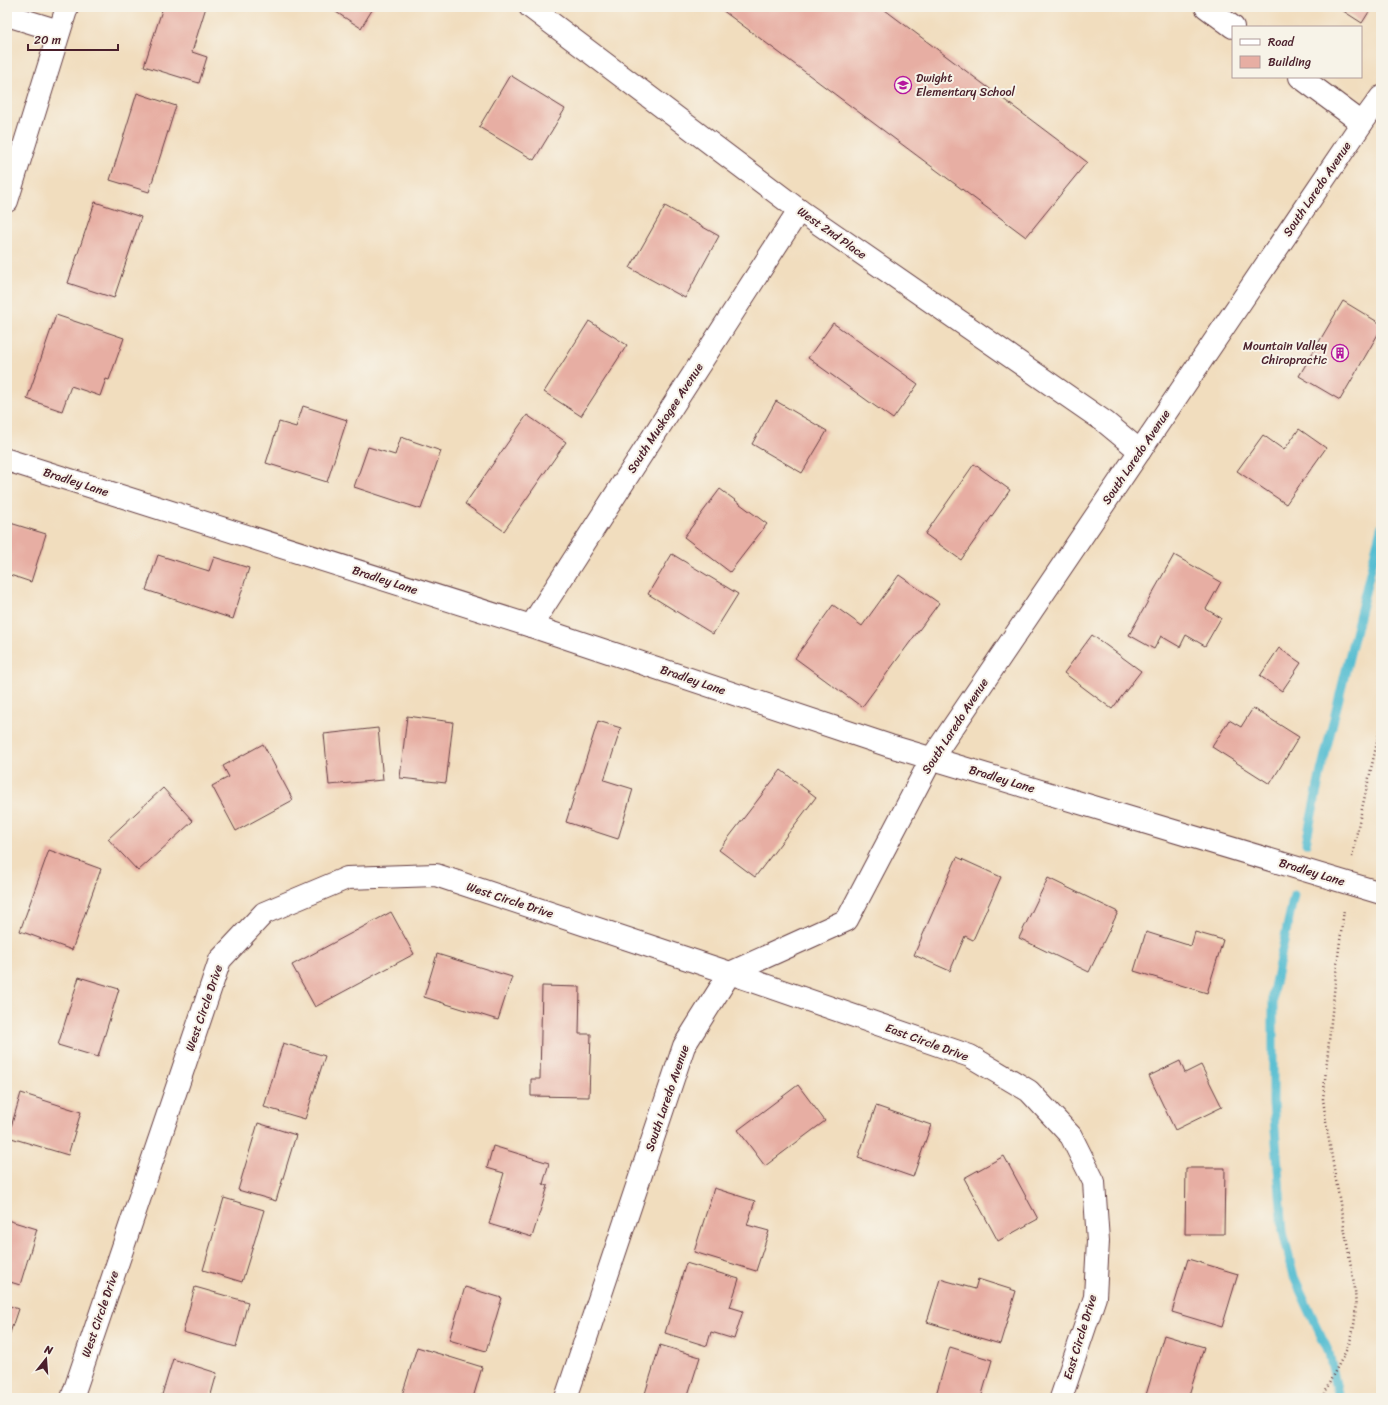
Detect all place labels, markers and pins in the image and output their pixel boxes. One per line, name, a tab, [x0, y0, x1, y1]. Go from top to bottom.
place label: Dwight Elementary School	[916, 67, 1016, 103]
school or university icon: Dwight Elementary School	[893, 75, 913, 95]
place label: Mountain Valley Chiropractic	[1243, 335, 1328, 371]
building icon: Mountain Valley Chiropractic	[1330, 343, 1350, 363]

